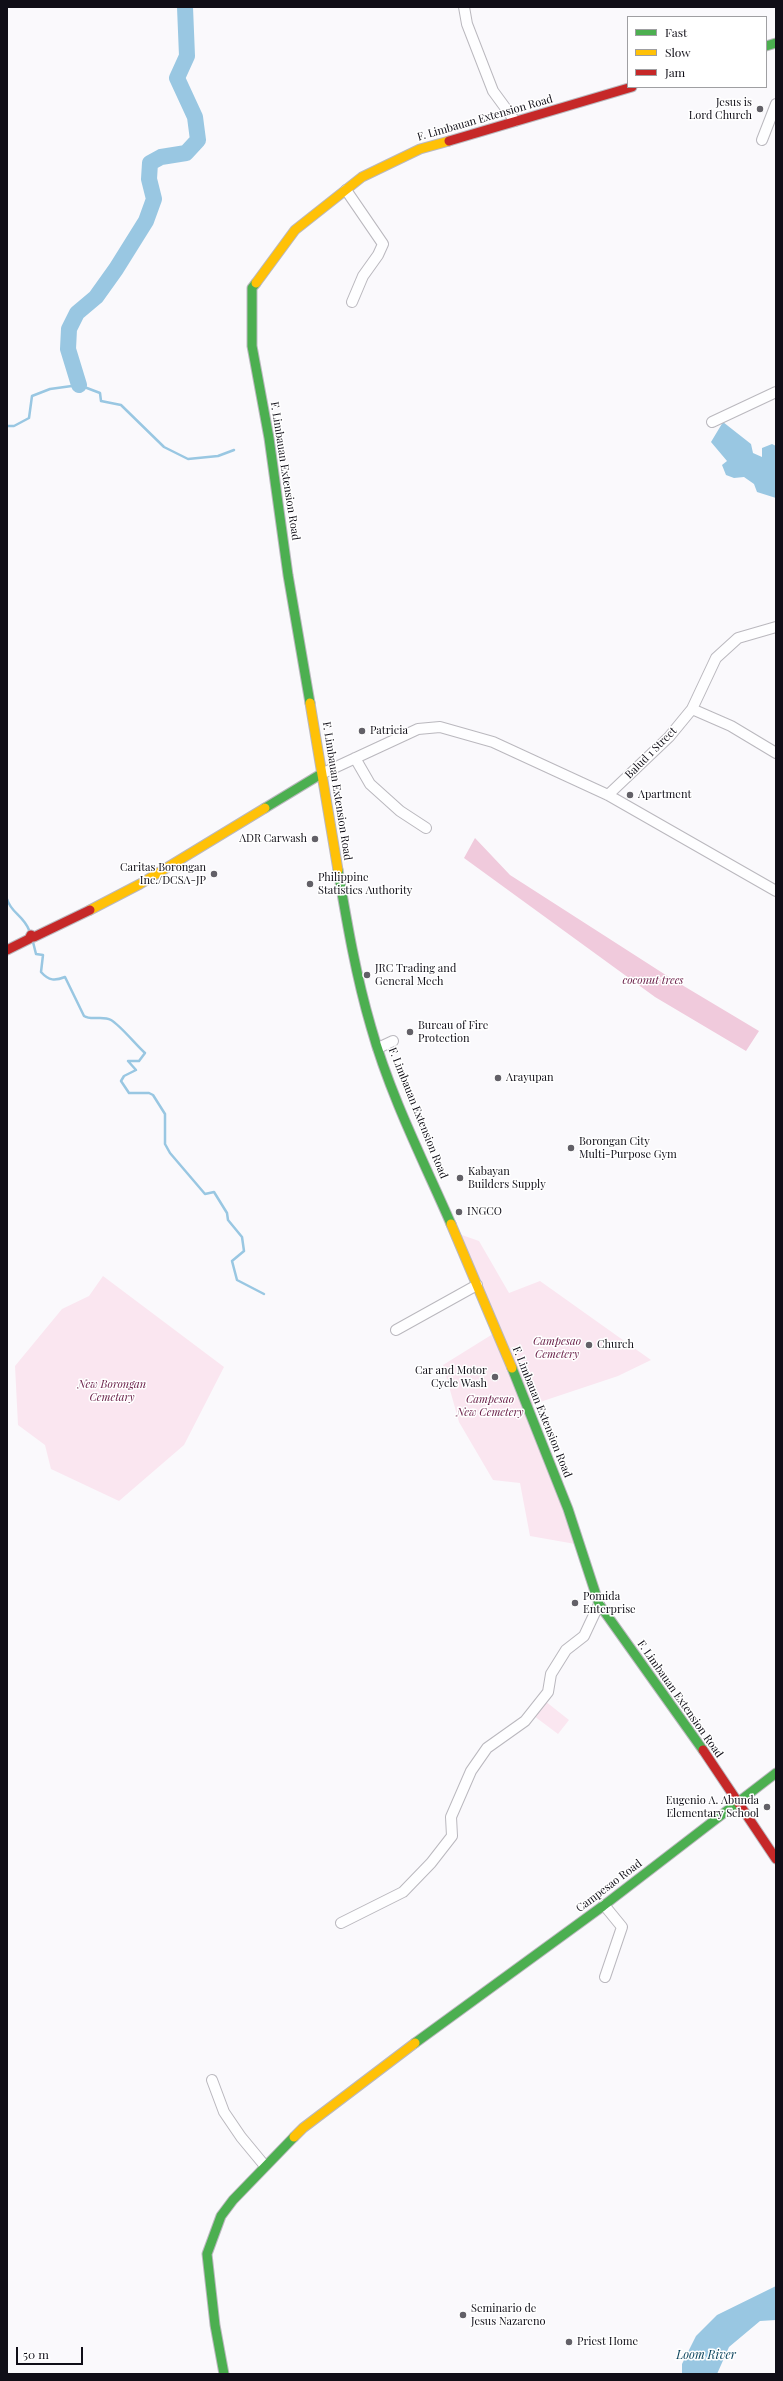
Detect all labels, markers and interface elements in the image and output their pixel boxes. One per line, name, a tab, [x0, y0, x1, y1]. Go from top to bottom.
legend	[627, 16, 767, 88]
text: Fast	[665, 24, 687, 40]
text: Slow	[665, 44, 691, 60]
text: Jam	[665, 64, 685, 80]
street label: F. Limbauan Extension Road	[416, 92, 554, 144]
place label: Jesus is Lord Church	[689, 96, 752, 122]
marker: Jesus is Lord Church	[755, 104, 765, 114]
street label: F. Limbauan Extension Road	[268, 401, 302, 541]
street label: F. Limbauan Extension Road	[320, 721, 354, 861]
place label: Patricia	[370, 724, 408, 738]
street label: Balud 1 Street	[623, 725, 679, 781]
marker: Patricia	[357, 726, 367, 736]
place label: Apartment	[638, 788, 691, 802]
marker: Apartment	[625, 790, 635, 800]
place label: ADR Carwash	[239, 832, 307, 846]
marker: ADR Carwash	[310, 834, 320, 844]
place label: Caritas Borongan Inc./DCSA-JP	[120, 861, 206, 887]
marker: Caritas Borongan Inc./DCSA-JP	[209, 869, 219, 879]
place label: Philippine Statistics Authority	[318, 871, 412, 897]
marker: Philippine Statistics Authority	[305, 879, 315, 889]
place label: JRC Trading and General Mech	[375, 962, 456, 988]
marker: JRC Trading and General Mech	[362, 970, 372, 980]
park label: coconut trees	[622, 974, 684, 988]
place label: Bureau of Fire Protection	[418, 1019, 488, 1045]
marker: Bureau of Fire Protection	[405, 1027, 415, 1037]
street label: F. Limbauan Extension Road	[386, 1045, 450, 1181]
place label: Arayupan	[506, 1071, 554, 1085]
marker: Arayupan	[493, 1073, 503, 1083]
place label: Borongan City Multi-Purpose Gym	[579, 1135, 677, 1161]
marker: Borongan City Multi-Purpose Gym	[566, 1143, 576, 1153]
place label: Kabayan Builders Supply	[468, 1165, 546, 1191]
marker: Kabayan Builders Supply	[455, 1173, 465, 1183]
place label: INGCO	[467, 1205, 502, 1219]
marker: INGCO	[454, 1207, 464, 1217]
park label: Campesao Cemetery	[533, 1335, 581, 1361]
place label: Church	[597, 1338, 634, 1352]
marker: Church	[584, 1340, 594, 1350]
street label: F. Limbauan Extension Road	[510, 1344, 574, 1480]
place label: Car and Motor Cycle Wash	[415, 1364, 487, 1390]
marker: Car and Motor Cycle Wash	[490, 1372, 500, 1382]
park label: New Borongan Cemetary	[78, 1378, 146, 1404]
park label: Campesao New Cemetery	[457, 1393, 523, 1419]
place label: Pomida Enterprise	[583, 1590, 636, 1616]
marker: Pomida Enterprise	[570, 1598, 580, 1608]
street label: F. Limbauan Extension Road	[634, 1638, 726, 1760]
place label: Eugenio A. Abunda Elementary School	[666, 1794, 759, 1820]
marker: Eugenio A. Abunda Elementary School	[762, 1802, 772, 1812]
street label: Campesao Road	[573, 1857, 645, 1915]
place label: Seminario de Jesus Nazareno	[471, 2302, 545, 2328]
marker: Seminario de Jesus Nazareno	[458, 2310, 468, 2320]
place label: Priest Home	[577, 2335, 638, 2349]
marker: Priest Home	[564, 2337, 574, 2347]
scale bar	[18, 2339, 85, 2365]
text: 50 m	[23, 2346, 49, 2362]
water label: Loom River	[676, 2348, 736, 2362]

